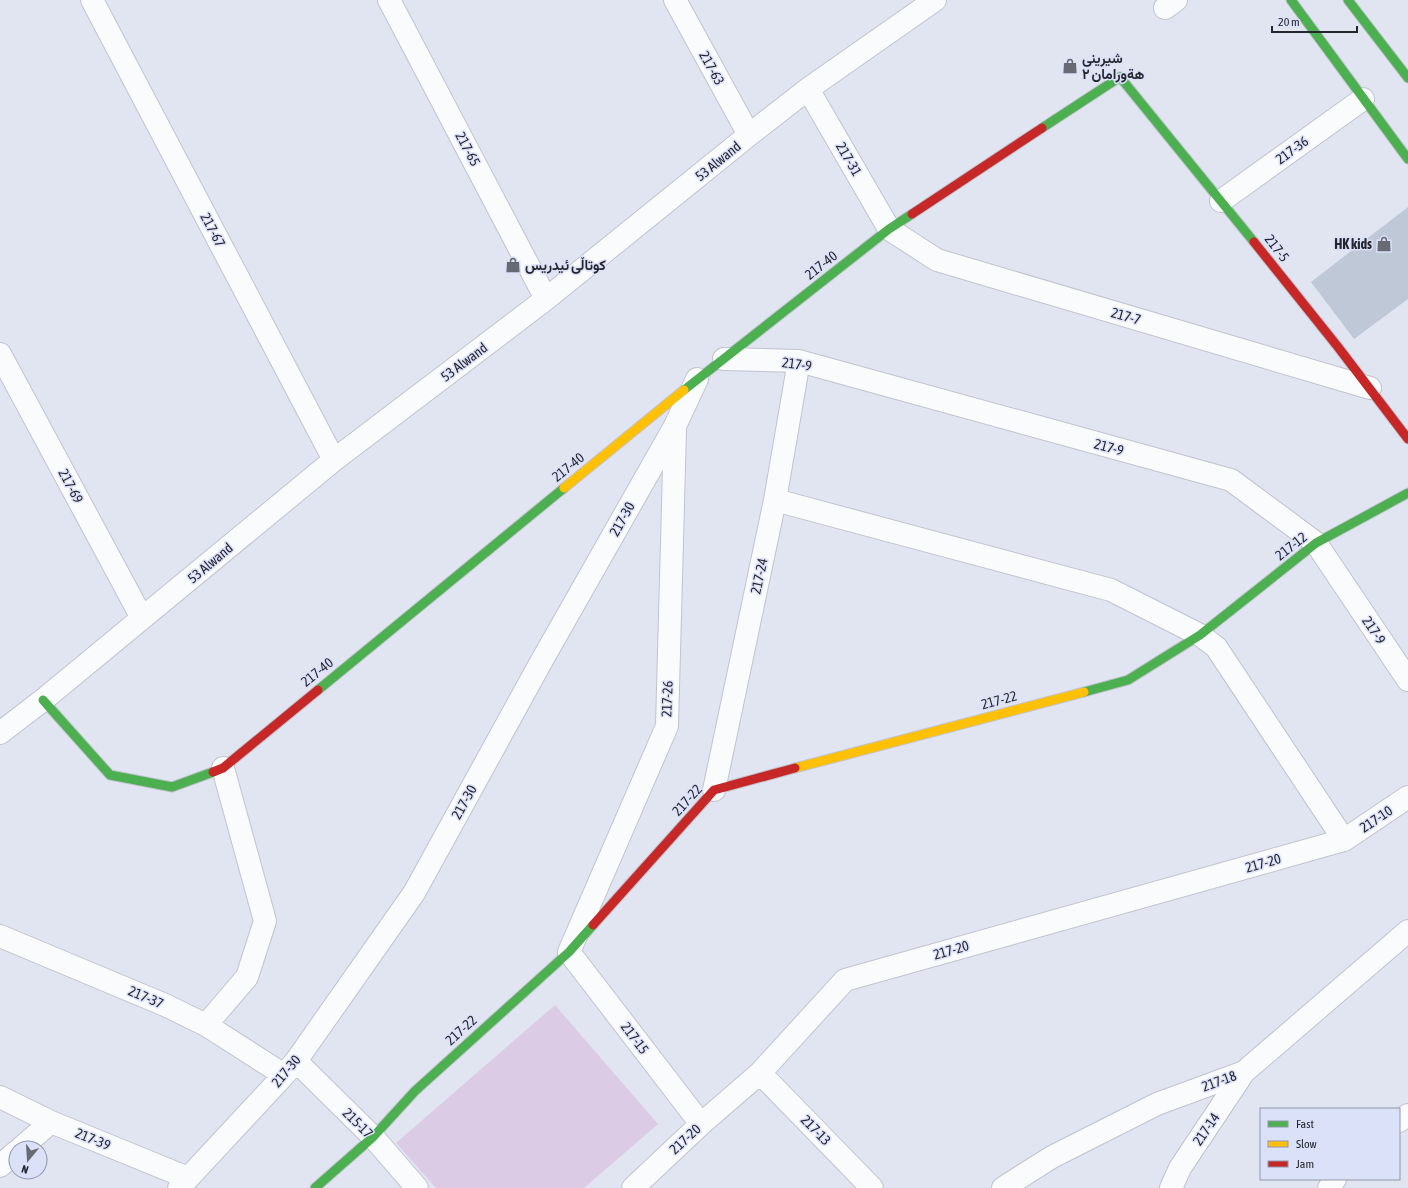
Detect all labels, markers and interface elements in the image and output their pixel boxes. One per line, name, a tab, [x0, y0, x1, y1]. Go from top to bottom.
scale bar	[1272, 8, 1357, 34]
text: 20 m	[1278, 15, 1300, 29]
street label: 217-63	[696, 48, 728, 88]
place label: شیرینی هةورامان ٢	[1082, 50, 1144, 83]
shop icon: شیرینی هةورامان ٢	[1061, 57, 1079, 75]
street label: 217-65	[452, 129, 484, 169]
street label: 217-36	[1273, 133, 1312, 167]
street label: 53 Alwand	[692, 138, 744, 184]
street label: 217-31	[833, 139, 865, 179]
street label: 217-67	[197, 210, 229, 250]
street label: 217-5	[1262, 231, 1292, 265]
shop icon: HK kids	[1375, 235, 1393, 253]
place label: HK kids	[1334, 236, 1372, 252]
street label: 217-40	[802, 247, 841, 283]
shop icon: کوتاڵی ئیدریس	[504, 256, 522, 274]
place label: کوتاڵی ئیدریس	[525, 256, 606, 274]
street label: 217-7	[1109, 304, 1143, 328]
street label: 53 Alwand	[438, 339, 490, 385]
street label: 217-9	[781, 354, 813, 374]
street label: 217-9	[1093, 435, 1125, 459]
street label: 217-40	[549, 449, 588, 485]
street label: 217-69	[55, 466, 87, 506]
street label: 217-30	[606, 499, 638, 539]
street label: 217-12	[1272, 529, 1310, 563]
street label: 53 Alwand	[184, 540, 236, 586]
street label: 217-24	[747, 556, 771, 595]
street label: 217-9	[1359, 613, 1389, 647]
street label: 217-40	[298, 654, 337, 690]
street label: 217-26	[658, 680, 676, 717]
street label: 217-22	[979, 688, 1019, 712]
street label: 217-22	[669, 781, 705, 819]
street label: 217-30	[448, 782, 480, 822]
street label: 217-10	[1357, 802, 1396, 836]
street label: 217-20	[1243, 850, 1283, 876]
street label: 217-20	[931, 937, 971, 963]
street label: 217-37	[126, 983, 166, 1011]
street label: 217-22	[442, 1012, 480, 1048]
street label: 217-15	[618, 1019, 652, 1057]
street label: 217-30	[268, 1052, 304, 1090]
street label: 217-18	[1199, 1067, 1239, 1095]
street label: 215-17	[340, 1105, 376, 1141]
legend	[1260, 1108, 1400, 1180]
street label: 217-14	[1189, 1109, 1223, 1148]
street label: 217-13	[798, 1112, 834, 1148]
text: Fast	[1296, 1117, 1314, 1131]
street label: 217-20	[666, 1120, 704, 1157]
street label: 217-39	[73, 1125, 113, 1153]
text: Slow	[1296, 1137, 1317, 1151]
north arrow	[8, 1140, 48, 1180]
text: Jam	[1296, 1157, 1314, 1171]
text: N	[20, 1163, 30, 1176]

